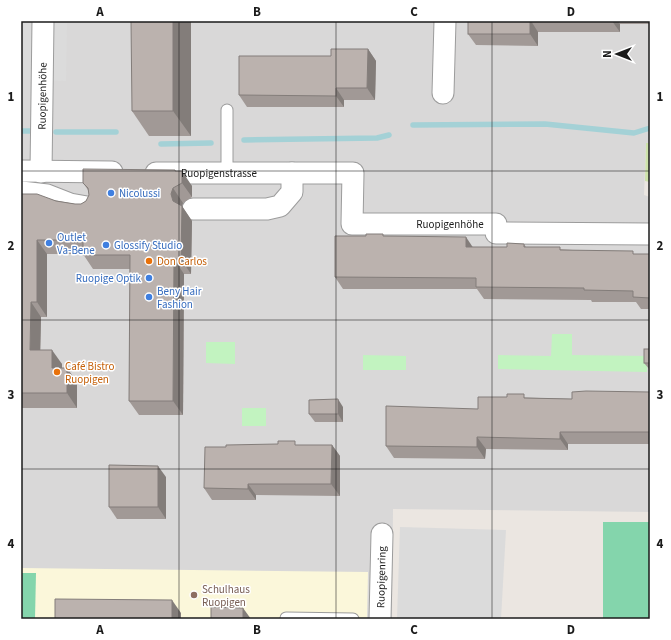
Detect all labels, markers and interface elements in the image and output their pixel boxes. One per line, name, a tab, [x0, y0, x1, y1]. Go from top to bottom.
text: A	[95, 3, 104, 21]
text: B	[253, 3, 261, 21]
text: C	[410, 3, 418, 21]
text: D	[567, 3, 575, 21]
north arrow	[597, 34, 637, 74]
text: N	[600, 50, 615, 58]
street label: Ruopigenhöhe	[34, 62, 50, 130]
text: 1	[8, 88, 15, 106]
text: 1	[657, 88, 664, 106]
street label: Ruopigenstrasse	[181, 166, 257, 181]
place label: Nicolussi	[119, 186, 160, 201]
marker: Nicolussi	[106, 188, 116, 198]
street label: Ruopigenhöhe	[416, 217, 484, 232]
place label: Outlet Va-Bene	[57, 230, 95, 258]
text: 2	[8, 237, 15, 255]
text: 2	[657, 237, 664, 255]
marker: Outlet Va-Bene	[44, 238, 54, 248]
place label: Glossify Studio	[114, 238, 182, 253]
marker: Glossify Studio	[101, 240, 111, 250]
place label: Don Carlos	[157, 254, 207, 269]
marker: Don Carlos	[144, 256, 154, 266]
place label: Ruopige Optik	[76, 271, 142, 286]
marker: Ruopige Optik	[144, 273, 154, 283]
place label: Beny Hair Fashion	[157, 284, 202, 312]
marker: Beny Hair Fashion	[144, 292, 154, 302]
place label: Café Bistro Ruopigen	[65, 359, 115, 387]
marker: Café Bistro Ruopigen	[52, 367, 62, 377]
text: 3	[8, 386, 15, 404]
text: 3	[657, 386, 664, 404]
text: 4	[8, 535, 15, 553]
text: 4	[657, 535, 664, 553]
street label: Ruopigenring	[373, 545, 389, 608]
place label: Schulhaus Ruopigen	[202, 582, 250, 610]
marker: Schulhaus Ruopigen	[189, 590, 199, 600]
text: A	[95, 621, 104, 639]
text: B	[253, 621, 261, 639]
text: C	[410, 621, 418, 639]
text: D	[567, 621, 575, 639]

